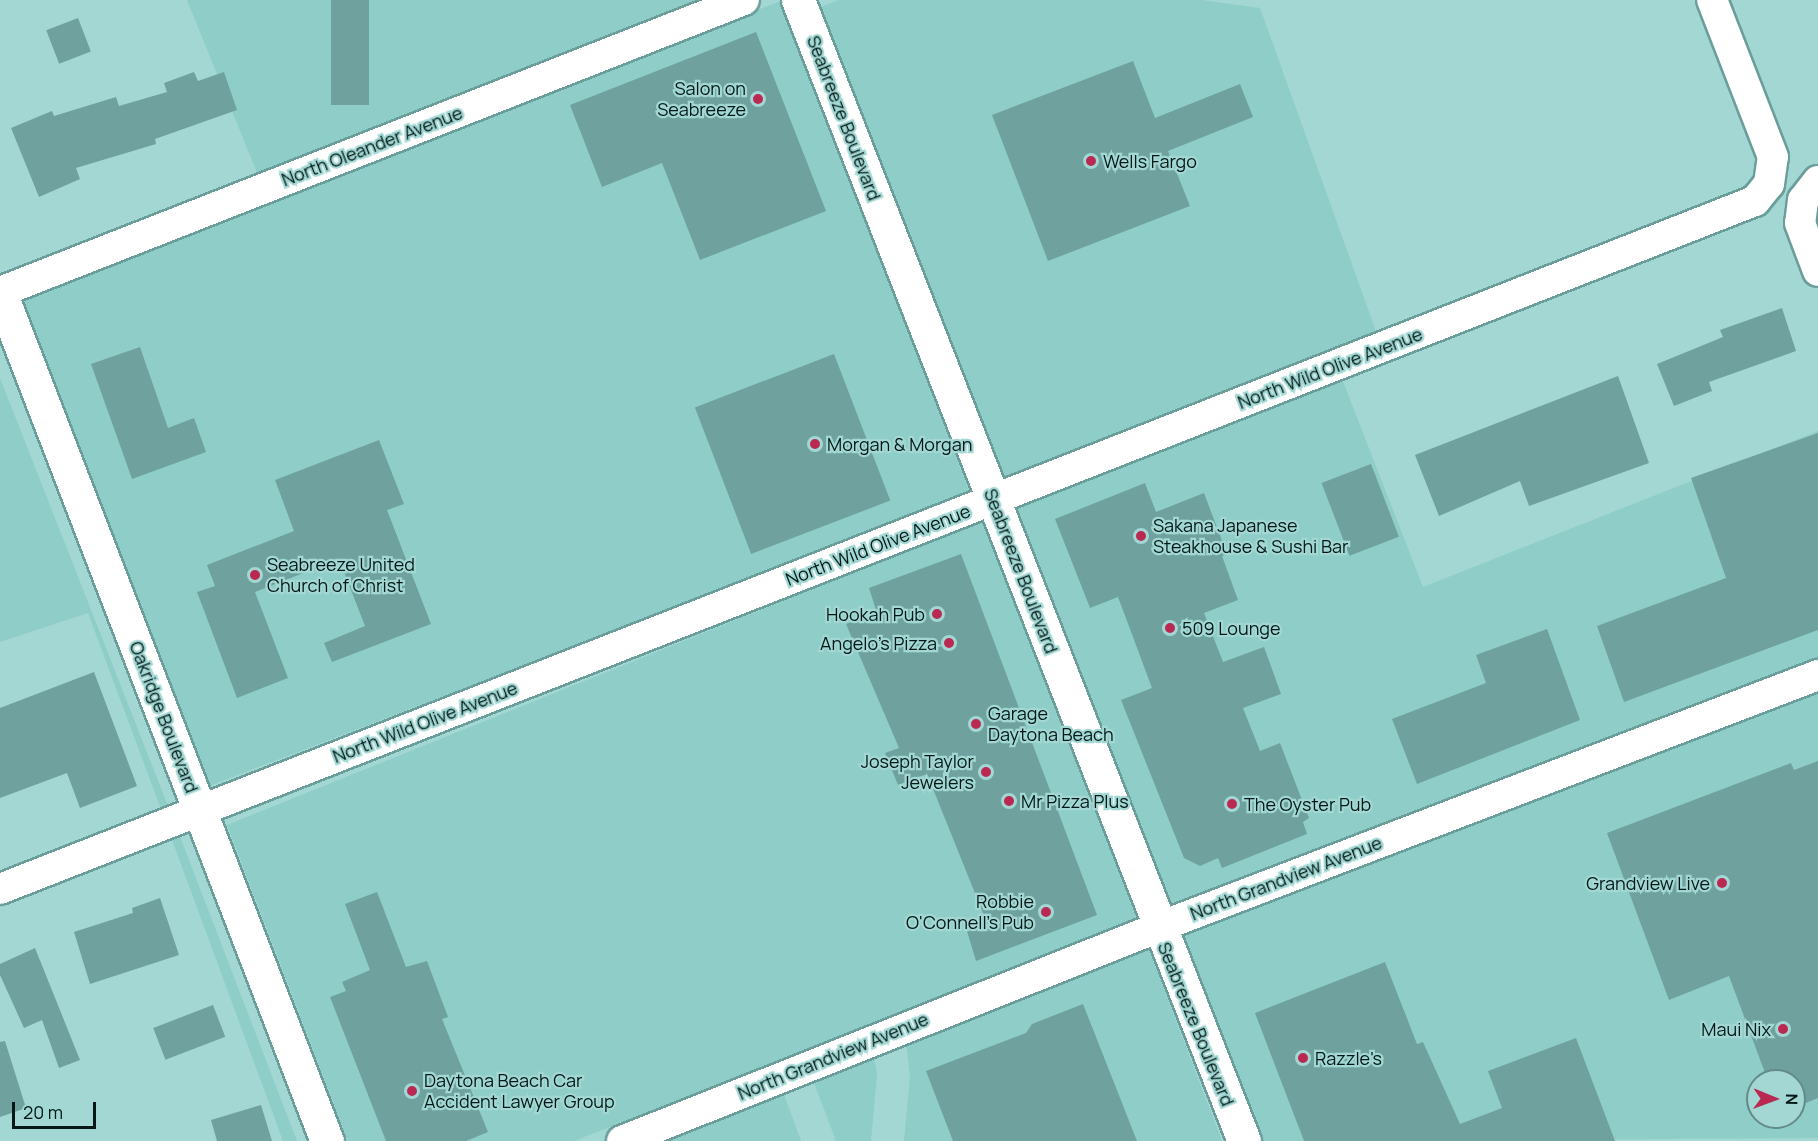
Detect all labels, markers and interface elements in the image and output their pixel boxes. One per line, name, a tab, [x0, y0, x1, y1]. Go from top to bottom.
street label: Seabreeze Boulevard	[803, 33, 885, 203]
place label: Salon on Seabreeze	[657, 78, 746, 121]
marker: Salon on Seabreeze	[751, 92, 765, 106]
street label: North Oleander Avenue	[278, 102, 466, 190]
place label: Wells Fargo	[1103, 150, 1197, 172]
marker: Wells Fargo	[1084, 154, 1098, 168]
street label: North Wild Olive Avenue	[1235, 323, 1425, 413]
place label: Morgan & Morgan	[827, 433, 972, 455]
marker: Morgan & Morgan	[808, 437, 822, 451]
street label: Seabreeze Boulevard	[980, 486, 1062, 656]
street label: North Wild Olive Avenue	[783, 500, 973, 590]
place label: Sakana Japanese Steakhouse & Sushi Bar	[1153, 515, 1348, 558]
marker: Sakana Japanese Steakhouse & Sushi Bar	[1134, 529, 1148, 543]
place label: Seabreeze United Church of Christ	[267, 554, 415, 596]
marker: Seabreeze United Church of Christ	[248, 568, 262, 582]
place label: Hookah Pub	[826, 603, 925, 625]
marker: Hookah Pub	[930, 607, 944, 621]
place label: 509 Lounge	[1182, 617, 1281, 639]
marker: 509 Lounge	[1163, 621, 1177, 635]
place label: Angelo's Pizza	[820, 632, 937, 654]
marker: Angelo's Pizza	[942, 636, 956, 650]
street label: Oakridge Boulevard	[125, 638, 203, 796]
street label: North Wild Olive Avenue	[330, 677, 520, 767]
place label: Garage Daytona Beach	[988, 703, 1114, 746]
marker: Garage Daytona Beach	[969, 717, 983, 731]
place label: Joseph Taylor Jewelers	[861, 751, 974, 794]
marker: Joseph Taylor Jewelers	[979, 765, 993, 779]
place label: Mr Pizza Plus	[1021, 790, 1129, 812]
place label: The Oyster Pub	[1244, 793, 1371, 815]
marker: Mr Pizza Plus	[1002, 794, 1016, 808]
marker: The Oyster Pub	[1225, 797, 1239, 811]
street label: North Grandview Avenue	[1187, 831, 1385, 925]
place label: Grandview Live	[1586, 872, 1710, 894]
marker: Grandview Live	[1715, 876, 1729, 890]
place label: Robbie O'Connell's Pub	[906, 891, 1034, 934]
marker: Robbie O'Connell's Pub	[1039, 905, 1053, 919]
street label: Seabreeze Boulevard	[1153, 939, 1239, 1109]
street label: North Grandview Avenue	[735, 1008, 931, 1104]
place label: Maui Nix	[1701, 1018, 1771, 1040]
marker: Maui Nix	[1776, 1022, 1790, 1036]
place label: Razzle's	[1315, 1047, 1382, 1069]
marker: Razzle's	[1296, 1051, 1310, 1065]
north arrow	[1746, 1069, 1806, 1129]
place label: Daytona Beach Car Accident Lawyer Group	[424, 1070, 615, 1112]
marker: Daytona Beach Car Accident Lawyer Group	[405, 1084, 419, 1098]
scale bar	[15, 1090, 99, 1128]
text: N	[1781, 1093, 1803, 1105]
text: 20 m	[23, 1100, 63, 1124]

